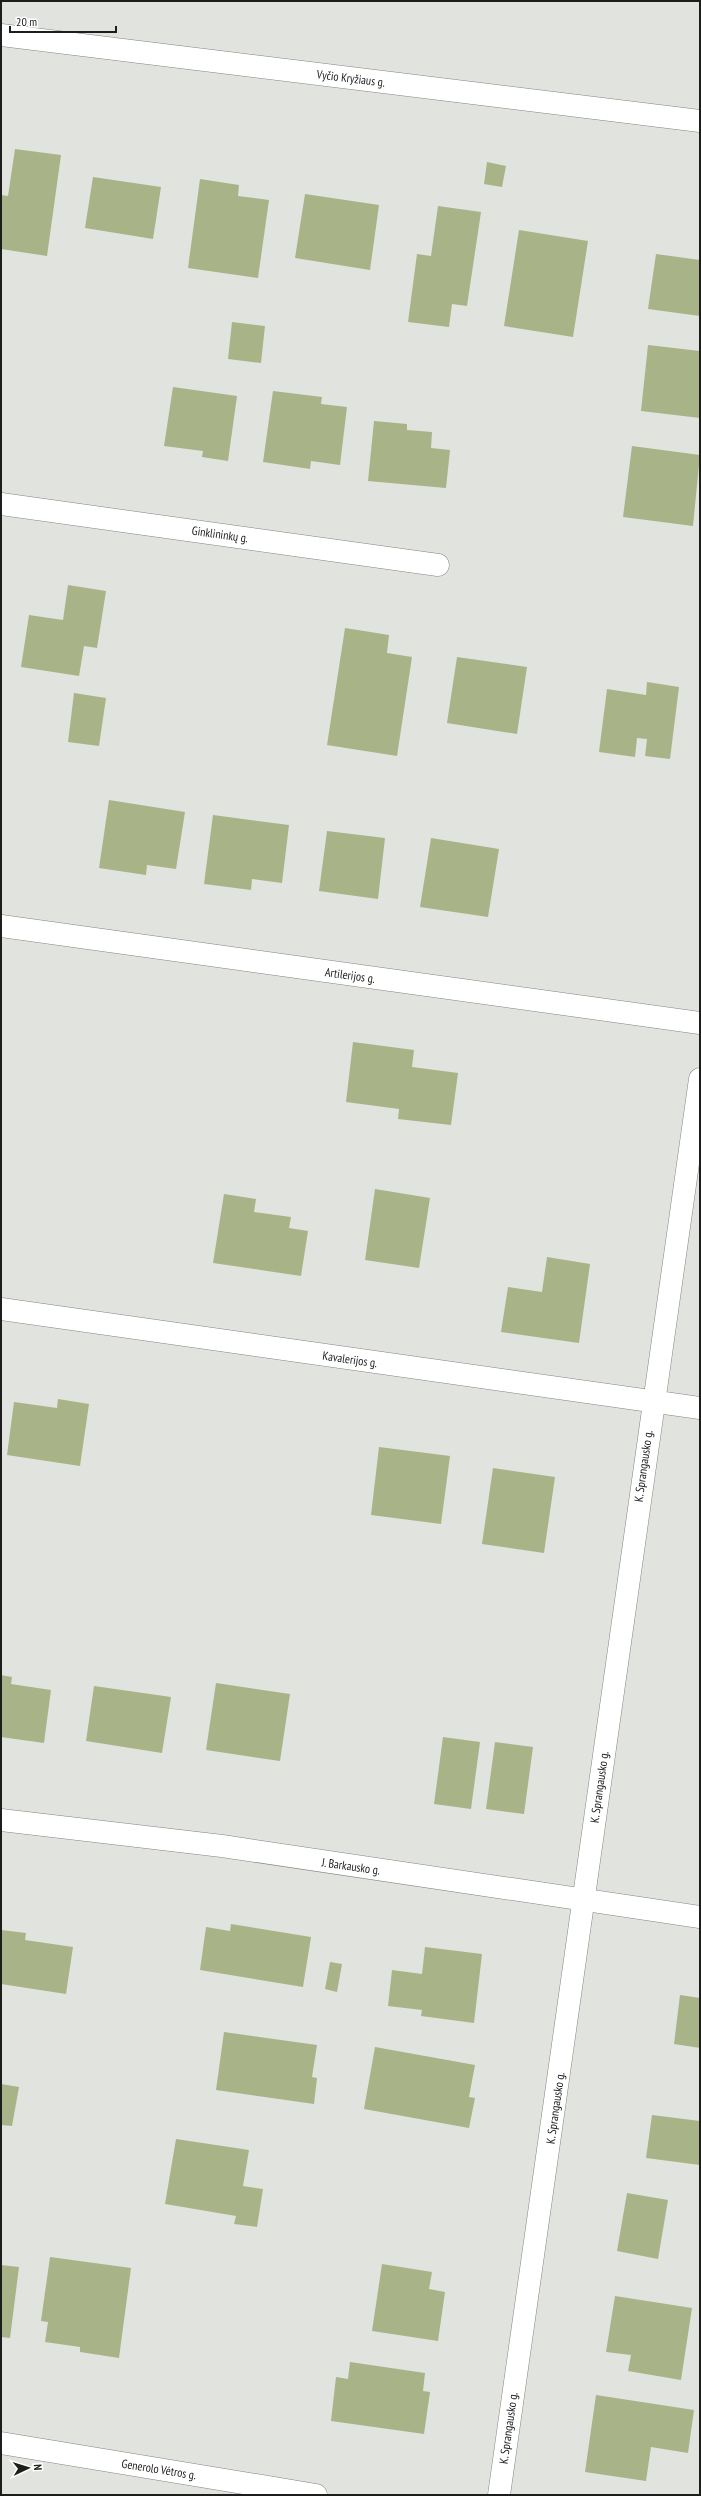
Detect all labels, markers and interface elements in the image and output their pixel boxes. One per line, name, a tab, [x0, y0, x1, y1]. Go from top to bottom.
scale bar	[10, 8, 116, 34]
text: 20 m	[16, 14, 37, 29]
street label: Vyčio Kryžiaus g.	[315, 66, 386, 90]
street label: Ginklininkų g.	[191, 523, 249, 545]
street label: Artilerijos g.	[324, 964, 376, 986]
street label: Kavalerijos g.	[322, 1348, 378, 1370]
street label: K. Sprangausko g.	[631, 1429, 655, 1503]
street label: K. Sprangausko g.	[587, 1750, 611, 1824]
street label: J. Barkausko g.	[320, 1854, 381, 1878]
street label: K. Sprangausko g.	[543, 2071, 567, 2145]
street label: K. Sprangausko g.	[496, 2391, 520, 2465]
north arrow	[8, 2448, 48, 2488]
street label: Generolo Vėtros g.	[121, 2456, 197, 2482]
text: N	[31, 2464, 45, 2471]

